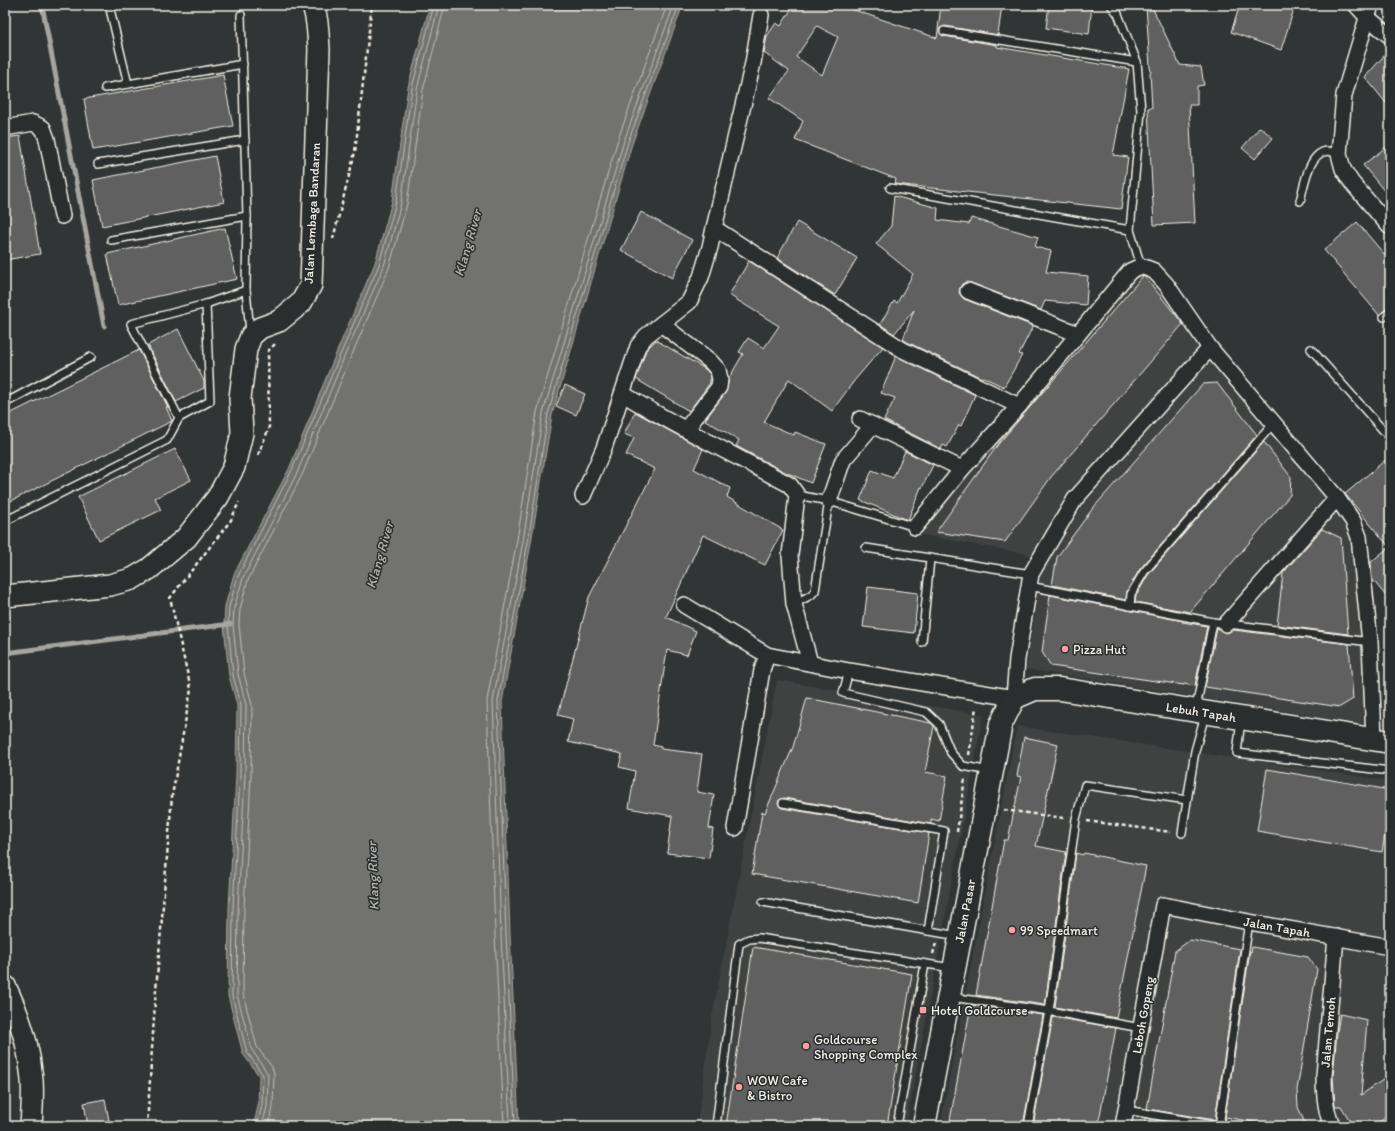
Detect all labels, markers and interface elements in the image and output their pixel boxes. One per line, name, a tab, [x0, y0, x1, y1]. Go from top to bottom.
street label: Jalan Lembaga Bandaran	[301, 142, 323, 284]
water label: Klang River	[450, 206, 486, 278]
water label: Klang River	[362, 518, 398, 590]
place label: Pizza Hut	[1073, 642, 1126, 657]
marker: Pizza Hut	[1060, 644, 1070, 654]
street label: Lebuh Tapah	[1165, 699, 1237, 725]
water label: Klang River	[363, 840, 383, 911]
street label: Jalan Pasar	[951, 877, 979, 944]
street label: Jalan Tapah	[1242, 914, 1312, 940]
place label: 99 Speedmart	[1020, 923, 1098, 938]
marker: 99 Speedmart	[1007, 925, 1017, 935]
street label: Leboh Gopeng	[1129, 975, 1157, 1055]
street label: Jalan Temoh	[1317, 996, 1339, 1068]
place label: Hotel Goldcourse	[931, 1003, 1028, 1018]
marker: Hotel Goldcourse	[918, 1005, 928, 1015]
place label: Goldcourse Shopping Complex	[814, 1032, 918, 1062]
marker: Goldcourse Shopping Complex	[801, 1041, 811, 1051]
place label: WOW Cafe & Bistro	[747, 1073, 808, 1103]
marker: WOW Cafe & Bistro	[734, 1082, 744, 1092]

